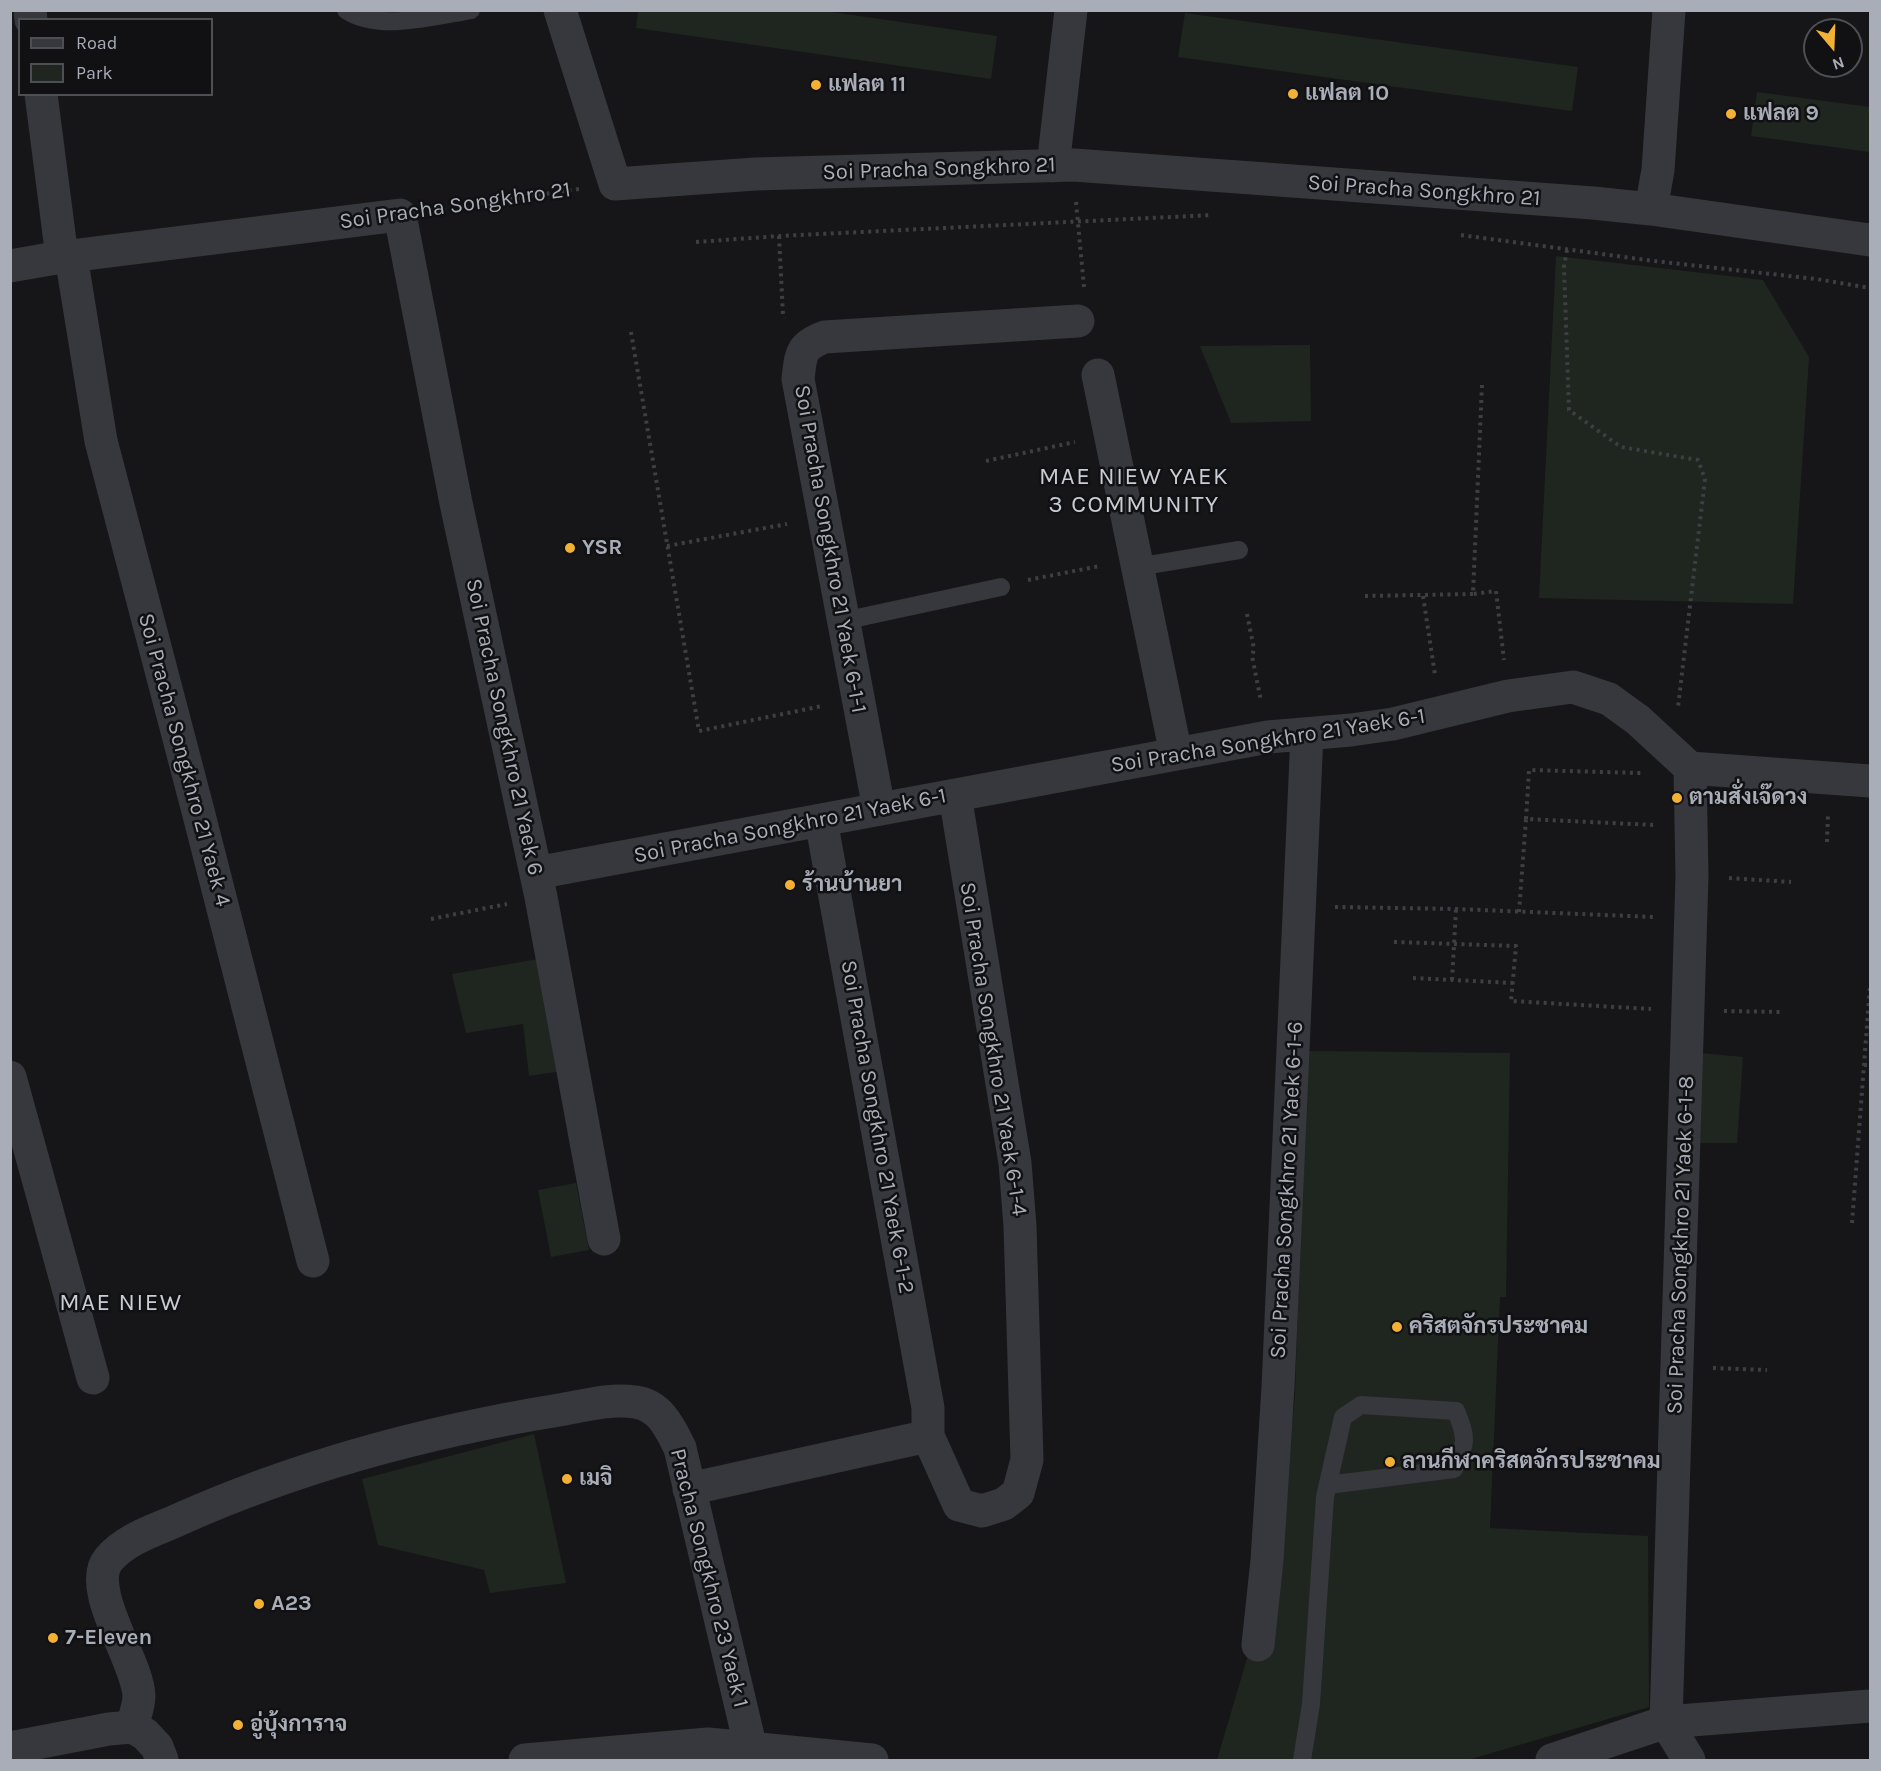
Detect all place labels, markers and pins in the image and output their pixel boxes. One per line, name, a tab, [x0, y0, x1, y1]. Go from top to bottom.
place label: แฟลต 11	[828, 72, 906, 98]
marker: แฟลต 11	[809, 78, 823, 92]
place label: แฟลต 10	[1305, 81, 1389, 107]
marker: แฟลต 10	[1286, 87, 1300, 101]
place label: แฟลต 9	[1743, 101, 1819, 127]
marker: แฟลต 9	[1724, 107, 1738, 121]
place label: YSR	[582, 535, 622, 561]
marker: YSR	[563, 541, 577, 555]
place label: ตามสั่งเจ๊ดวง	[1689, 785, 1807, 811]
marker: ตามสั่งเจ๊ดวง	[1670, 791, 1684, 805]
place label: ร้านบ้านยา	[802, 872, 902, 898]
marker: ร้านบ้านยา	[783, 878, 797, 892]
place label: คริสตจักรประชาคม	[1409, 1314, 1588, 1340]
marker: คริสตจักรประชาคม	[1390, 1320, 1404, 1334]
place label: ลานกีฬาคริสตจักรประชาคม	[1402, 1449, 1661, 1475]
marker: ลานกีฬาคริสตจักรประชาคม	[1383, 1455, 1397, 1469]
place label: เมจิ	[579, 1466, 613, 1492]
marker: เมจิ	[560, 1472, 574, 1486]
place label: A23	[271, 1591, 312, 1617]
marker: A23	[252, 1597, 266, 1611]
place label: 7-Eleven	[65, 1625, 152, 1651]
marker: 7-Eleven	[46, 1631, 60, 1645]
place label: อู่บุ้งการาจ	[250, 1712, 347, 1738]
marker: อู่บุ้งการาจ	[231, 1718, 245, 1732]

